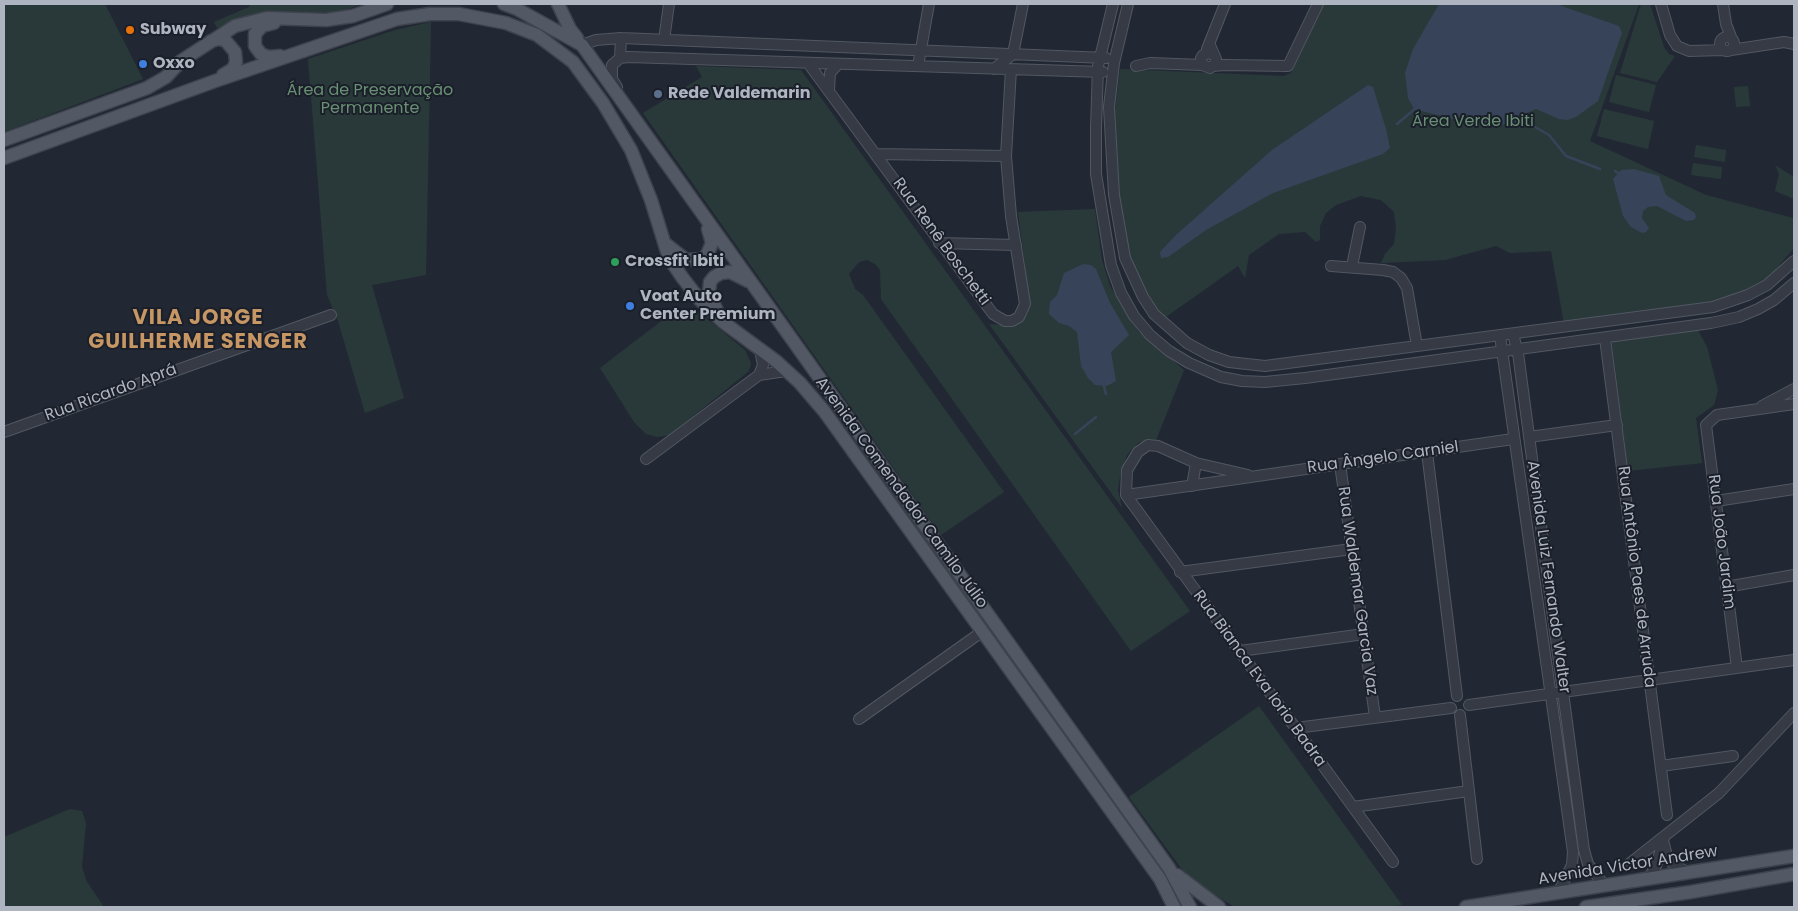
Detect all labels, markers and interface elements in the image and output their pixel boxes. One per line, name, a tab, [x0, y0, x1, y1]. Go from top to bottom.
place label: Subway	[140, 20, 206, 40]
marker: Subway	[124, 24, 136, 36]
place label: Oxxo	[153, 54, 195, 74]
marker: Oxxo	[137, 58, 149, 70]
park label: Área de Preservação Permanente	[287, 81, 453, 119]
place label: Rede Valdemarin	[668, 84, 811, 104]
marker: Rede Valdemarin	[652, 88, 664, 100]
park label: Área Verde Ibiti	[1412, 112, 1534, 132]
street label: Rua Renê Boschetti	[888, 174, 994, 310]
place label: Crossfit Ibiti	[625, 252, 724, 272]
marker: Crossfit Ibiti	[609, 256, 621, 268]
place label: Voat Auto Center Premium	[640, 287, 776, 325]
marker: Voat Auto Center Premium	[624, 300, 636, 312]
district label: VILA JORGE GUILHERME SENGER	[86, 306, 310, 356]
street label: Rua Ricardo Aprá	[42, 360, 180, 426]
street label: Avenida Comendador Camilo Júlio	[811, 374, 991, 612]
street label: Rua Ângelo Carniel	[1306, 438, 1460, 478]
street label: Avenida Luiz Fernando Walter	[1522, 459, 1574, 695]
street label: Rua Antônio Paes de Arruda	[1613, 465, 1659, 689]
street label: Rua João Jardim	[1703, 474, 1739, 610]
street label: Rua Waldemar Garcia Vaz	[1333, 485, 1381, 697]
street label: Rua Bianca Eva Iorio Badra	[1188, 587, 1330, 771]
street label: Avenida Victor Andrew	[1537, 842, 1719, 890]

